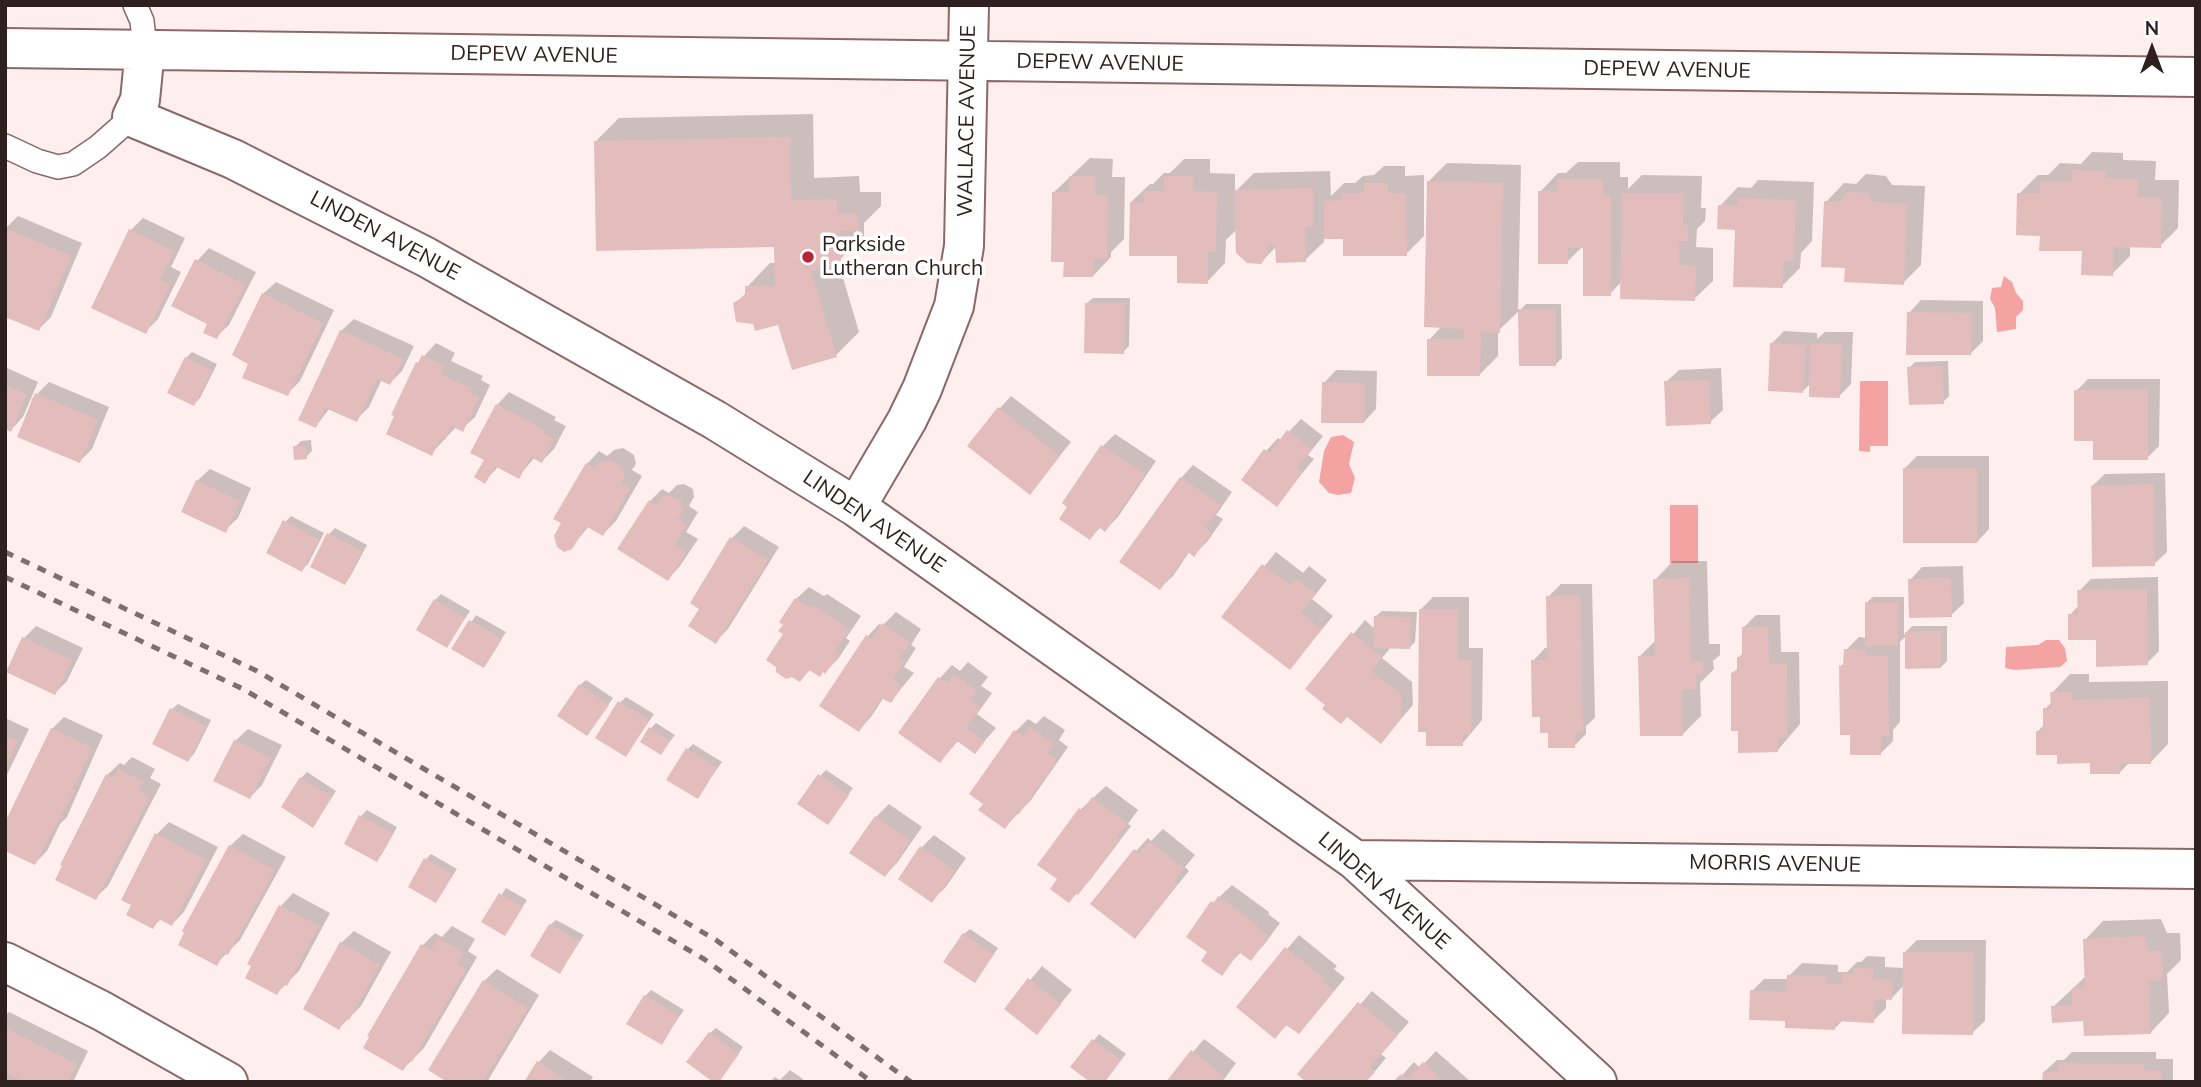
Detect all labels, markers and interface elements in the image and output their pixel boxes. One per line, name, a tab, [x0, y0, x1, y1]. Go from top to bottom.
north arrow	[2117, 14, 2187, 84]
text: N	[2145, 16, 2159, 40]
street label: WALLACE AVENUE	[953, 25, 981, 217]
street label: DEPEW AVENUE	[450, 41, 618, 69]
street label: DEPEW AVENUE	[1016, 49, 1184, 77]
street label: DEPEW AVENUE	[1583, 56, 1751, 84]
street label: LINDEN AVENUE	[306, 186, 464, 286]
place label: Parkside Lutheran Church	[822, 232, 983, 282]
marker: Parkside Lutheran Church	[800, 249, 816, 265]
street label: LINDEN AVENUE	[798, 465, 950, 579]
street label: LINDEN AVENUE	[1313, 827, 1455, 955]
street label: MORRIS AVENUE	[1689, 850, 1861, 878]

